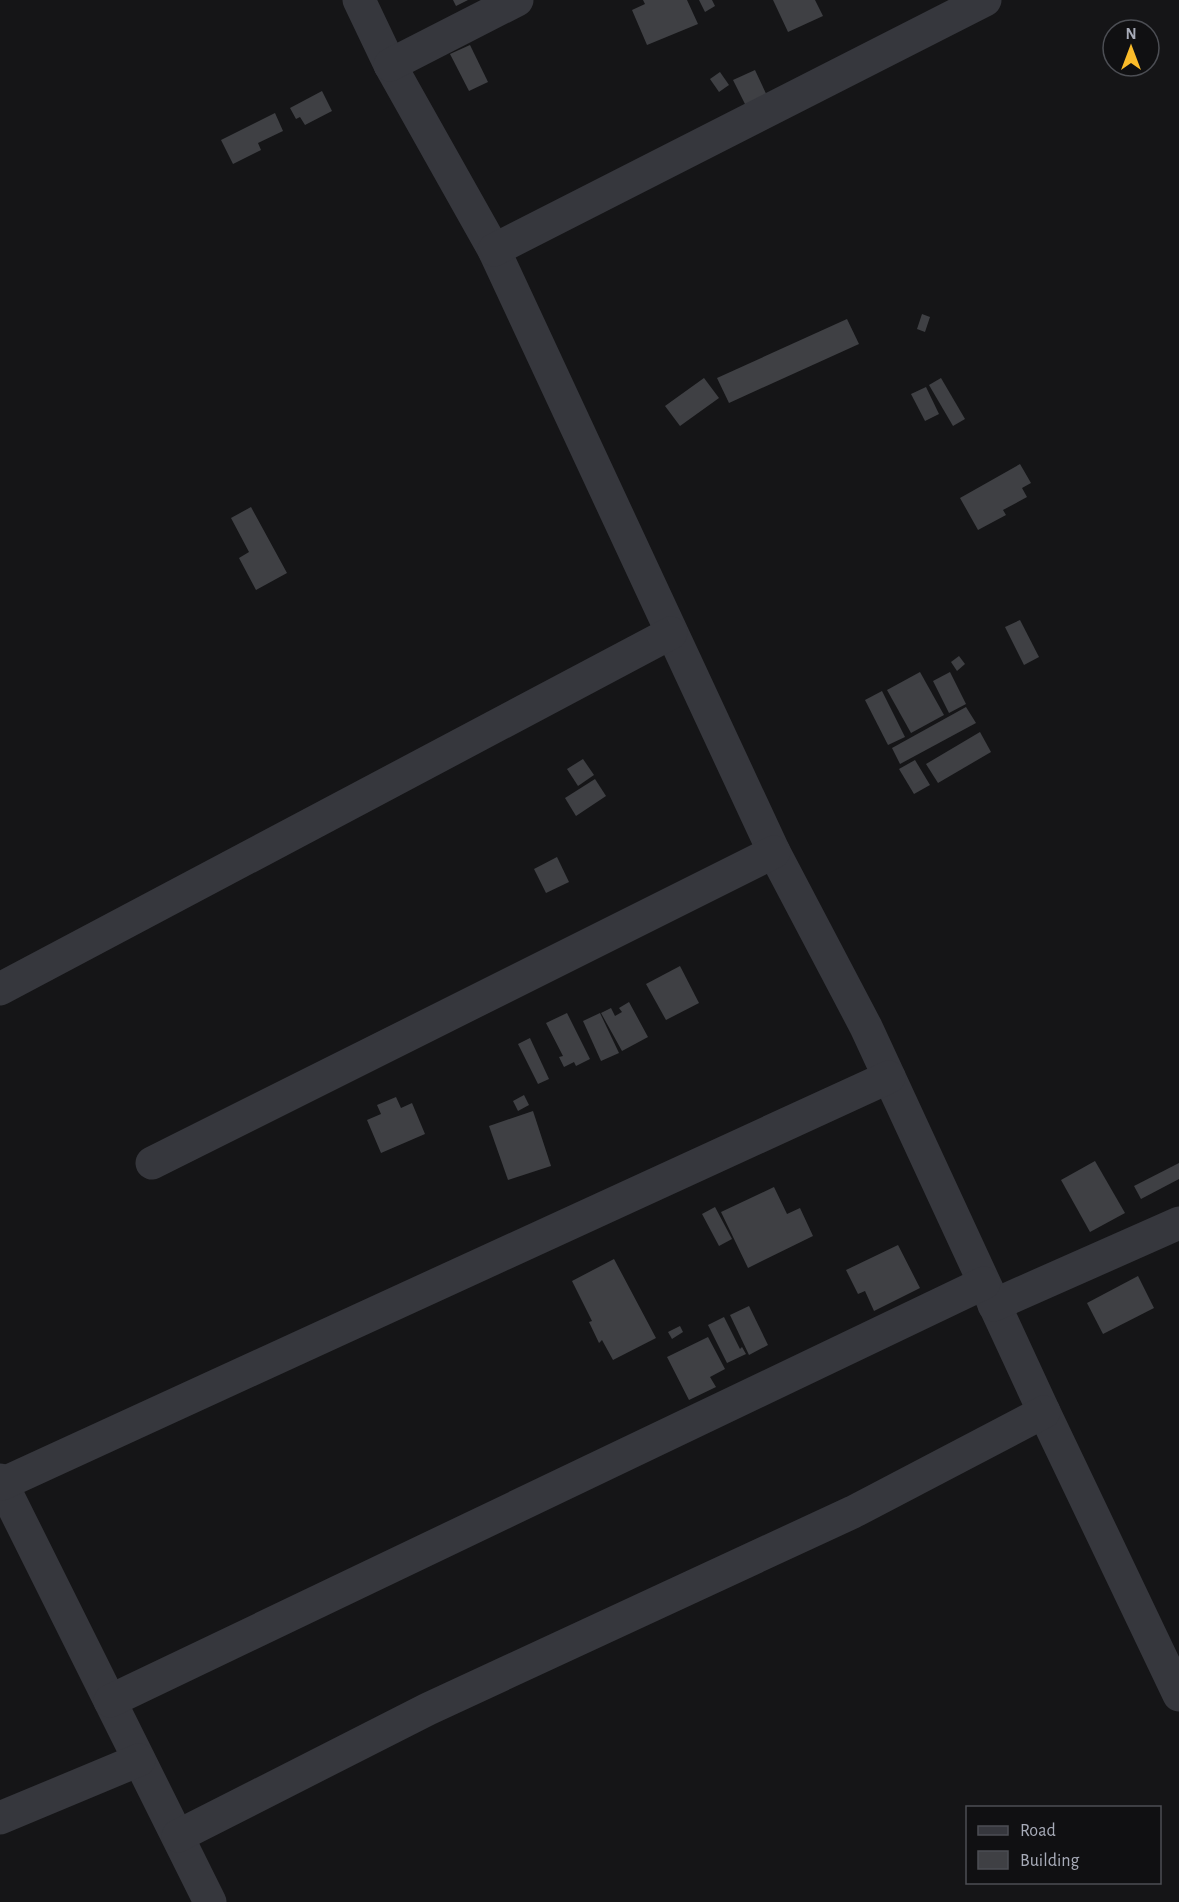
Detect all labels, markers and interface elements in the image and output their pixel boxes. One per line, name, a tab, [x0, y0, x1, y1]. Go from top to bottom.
north arrow	[1101, 18, 1161, 78]
text: N	[1125, 26, 1137, 42]
legend	[966, 1806, 1161, 1884]
text: Road	[1020, 1822, 1056, 1840]
text: Building	[1020, 1852, 1080, 1870]

